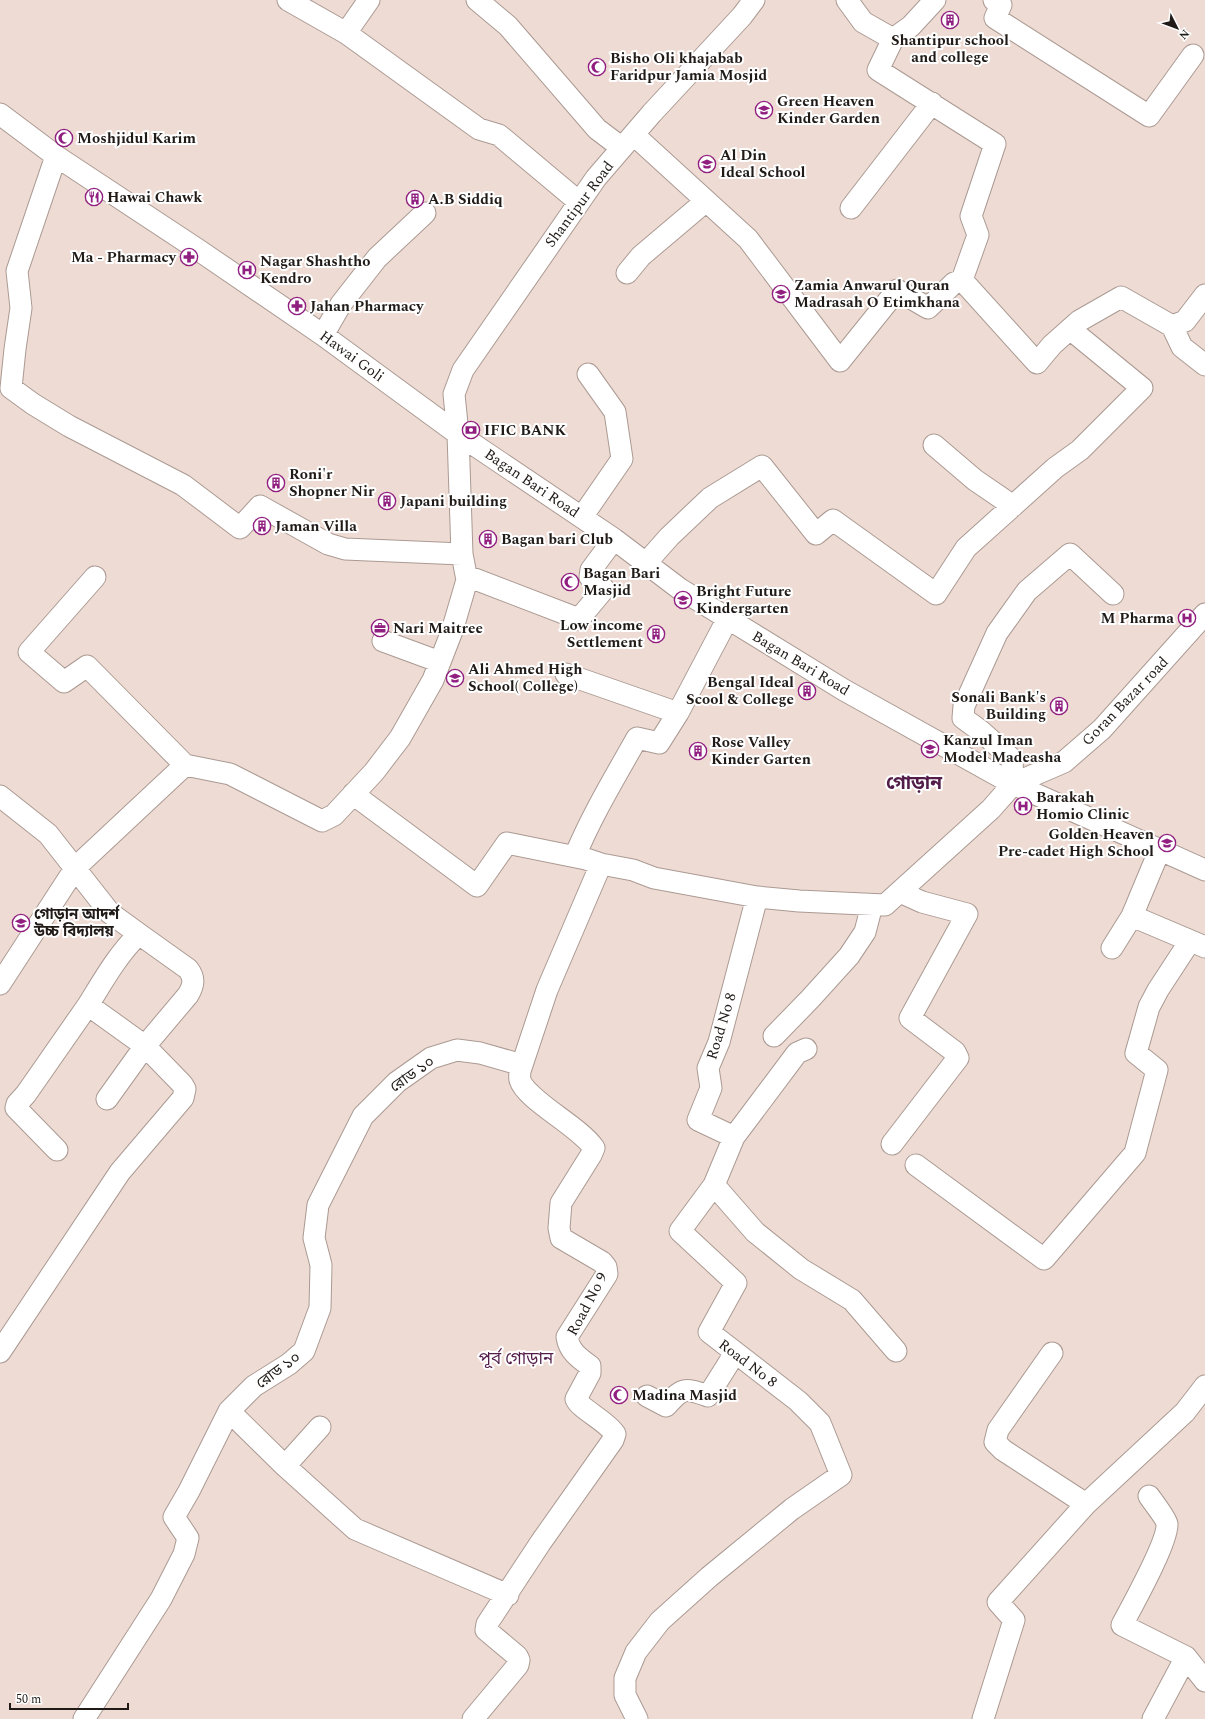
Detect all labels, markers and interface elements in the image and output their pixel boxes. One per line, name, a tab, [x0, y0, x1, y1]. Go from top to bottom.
north arrow	[1157, 8, 1197, 48]
building icon: Shantipur school and college	[940, 10, 960, 30]
text: N	[1175, 25, 1193, 43]
place label: Shantipur school and college	[891, 29, 1009, 69]
place label: Bisho Oli khajabab Faridpur Jamia Mosjid	[610, 47, 767, 87]
mosque icon: Bisho Oli khajabab Faridpur Jamia Mosjid	[587, 57, 607, 77]
place label: Green Heaven Kinder Garden	[777, 90, 880, 130]
school or university icon: Green Heaven Kinder Garden	[754, 100, 774, 120]
place label: Moshjidul Karim	[77, 127, 197, 150]
mosque icon: Moshjidul Karim	[54, 128, 74, 148]
place label: Al Din Ideal School	[720, 144, 806, 184]
school or university icon: Al Din Ideal School	[697, 154, 717, 174]
street label: Shantipur Road	[539, 156, 620, 252]
place label: Hawai Chawk	[107, 186, 202, 209]
restaurant icon: Hawai Chawk	[84, 187, 104, 207]
place label: A.B Siddiq	[428, 188, 503, 211]
building icon: A.B Siddiq	[405, 189, 425, 209]
place label: Ma - Pharmacy	[71, 246, 177, 269]
pharmacy icon: Ma - Pharmacy	[179, 247, 199, 267]
place label: Nagar Shashtho Kendro	[260, 250, 370, 290]
hospital icon: Nagar Shashtho Kendro	[237, 260, 257, 280]
place label: Zamia Anwarul Quran Madrasah O Etimkhana	[794, 274, 960, 314]
school or university icon: Zamia Anwarul Quran Madrasah O Etimkhana	[771, 284, 791, 304]
place label: Jahan Pharmacy	[310, 295, 424, 318]
pharmacy icon: Jahan Pharmacy	[287, 296, 307, 316]
street label: Hawai Goli	[314, 325, 389, 388]
place label: IFIC BANK	[484, 419, 567, 442]
bank icon: IFIC BANK	[461, 420, 481, 440]
street label: Bagan Bari Road	[480, 443, 584, 524]
place label: Roni'r Shopner Nir	[289, 463, 375, 503]
building icon: Roni'r Shopner Nir	[266, 473, 286, 493]
place label: Japani building	[400, 490, 507, 513]
building icon: Japani building	[377, 491, 397, 511]
place label: Jaman Villa	[275, 515, 357, 538]
building icon: Jaman Villa	[252, 516, 272, 536]
place label: Bagan bari Club	[501, 528, 613, 551]
building icon: Bagan bari Club	[478, 529, 498, 549]
place label: Bagan Bari Masjid	[583, 562, 660, 602]
mosque icon: Bagan Bari Masjid	[560, 572, 580, 592]
place label: Bright Future Kindergarten	[696, 580, 791, 620]
school or university icon: Bright Future Kindergarten	[673, 590, 693, 610]
place label: M Pharma	[1101, 607, 1174, 630]
hospital icon: M Pharma	[1177, 608, 1197, 628]
place label: Low income Settlement	[560, 614, 643, 654]
place label: Nari Maitree	[393, 617, 483, 640]
office icon: Nari Maitree	[370, 618, 390, 638]
building icon: Low income Settlement	[646, 624, 666, 644]
street label: Bagan Bari Road	[748, 625, 854, 702]
street label: Goran Bazar road	[1077, 651, 1174, 751]
place label: Ali Ahmed High School( College)	[468, 658, 582, 698]
school or university icon: Ali Ahmed High School( College)	[445, 668, 465, 688]
place label: Bengal Ideal Scool & College	[686, 671, 794, 711]
building icon: Bengal Ideal Scool & College	[797, 681, 817, 701]
place label: Sonali Bank's Building	[951, 686, 1046, 726]
building icon: Sonali Bank's Building	[1049, 696, 1069, 716]
place label: Kanzul Iman Model Madeasha	[943, 729, 1062, 769]
place label: Rose Valley Kinder Garten	[711, 731, 811, 771]
school or university icon: Kanzul Iman Model Madeasha	[920, 739, 940, 759]
building icon: Rose Valley Kinder Garten	[688, 741, 708, 761]
district label: গোড়ান	[886, 769, 943, 798]
place label: Barakah Homio Clinic	[1036, 786, 1129, 826]
hospital icon: Barakah Homio Clinic	[1013, 796, 1033, 816]
place label: Golden Heaven Pre-cadet High School	[998, 823, 1154, 863]
school or university icon: Golden Heaven Pre-cadet High School	[1157, 833, 1177, 853]
place label: গোড়ান আদর্শ উচ্চ বিদ্যালয়	[33, 903, 120, 943]
school or university icon: গোড়ান আদর্শ উচ্চ বিদ্যালয়	[11, 913, 31, 933]
street label: Road No 8	[700, 990, 743, 1062]
street label: রোড ১০	[385, 1050, 440, 1098]
street label: Road No 9	[561, 1268, 614, 1340]
street label: Road No 8	[713, 1333, 782, 1393]
street label: রোড ১০	[251, 1346, 306, 1395]
district label: পূর্ব গোড়ান	[479, 1346, 554, 1372]
place label: Madina Masjid	[632, 1384, 737, 1407]
mosque icon: Madina Masjid	[609, 1385, 629, 1405]
scale bar	[10, 1685, 128, 1711]
text: 50 m	[16, 1690, 41, 1709]

